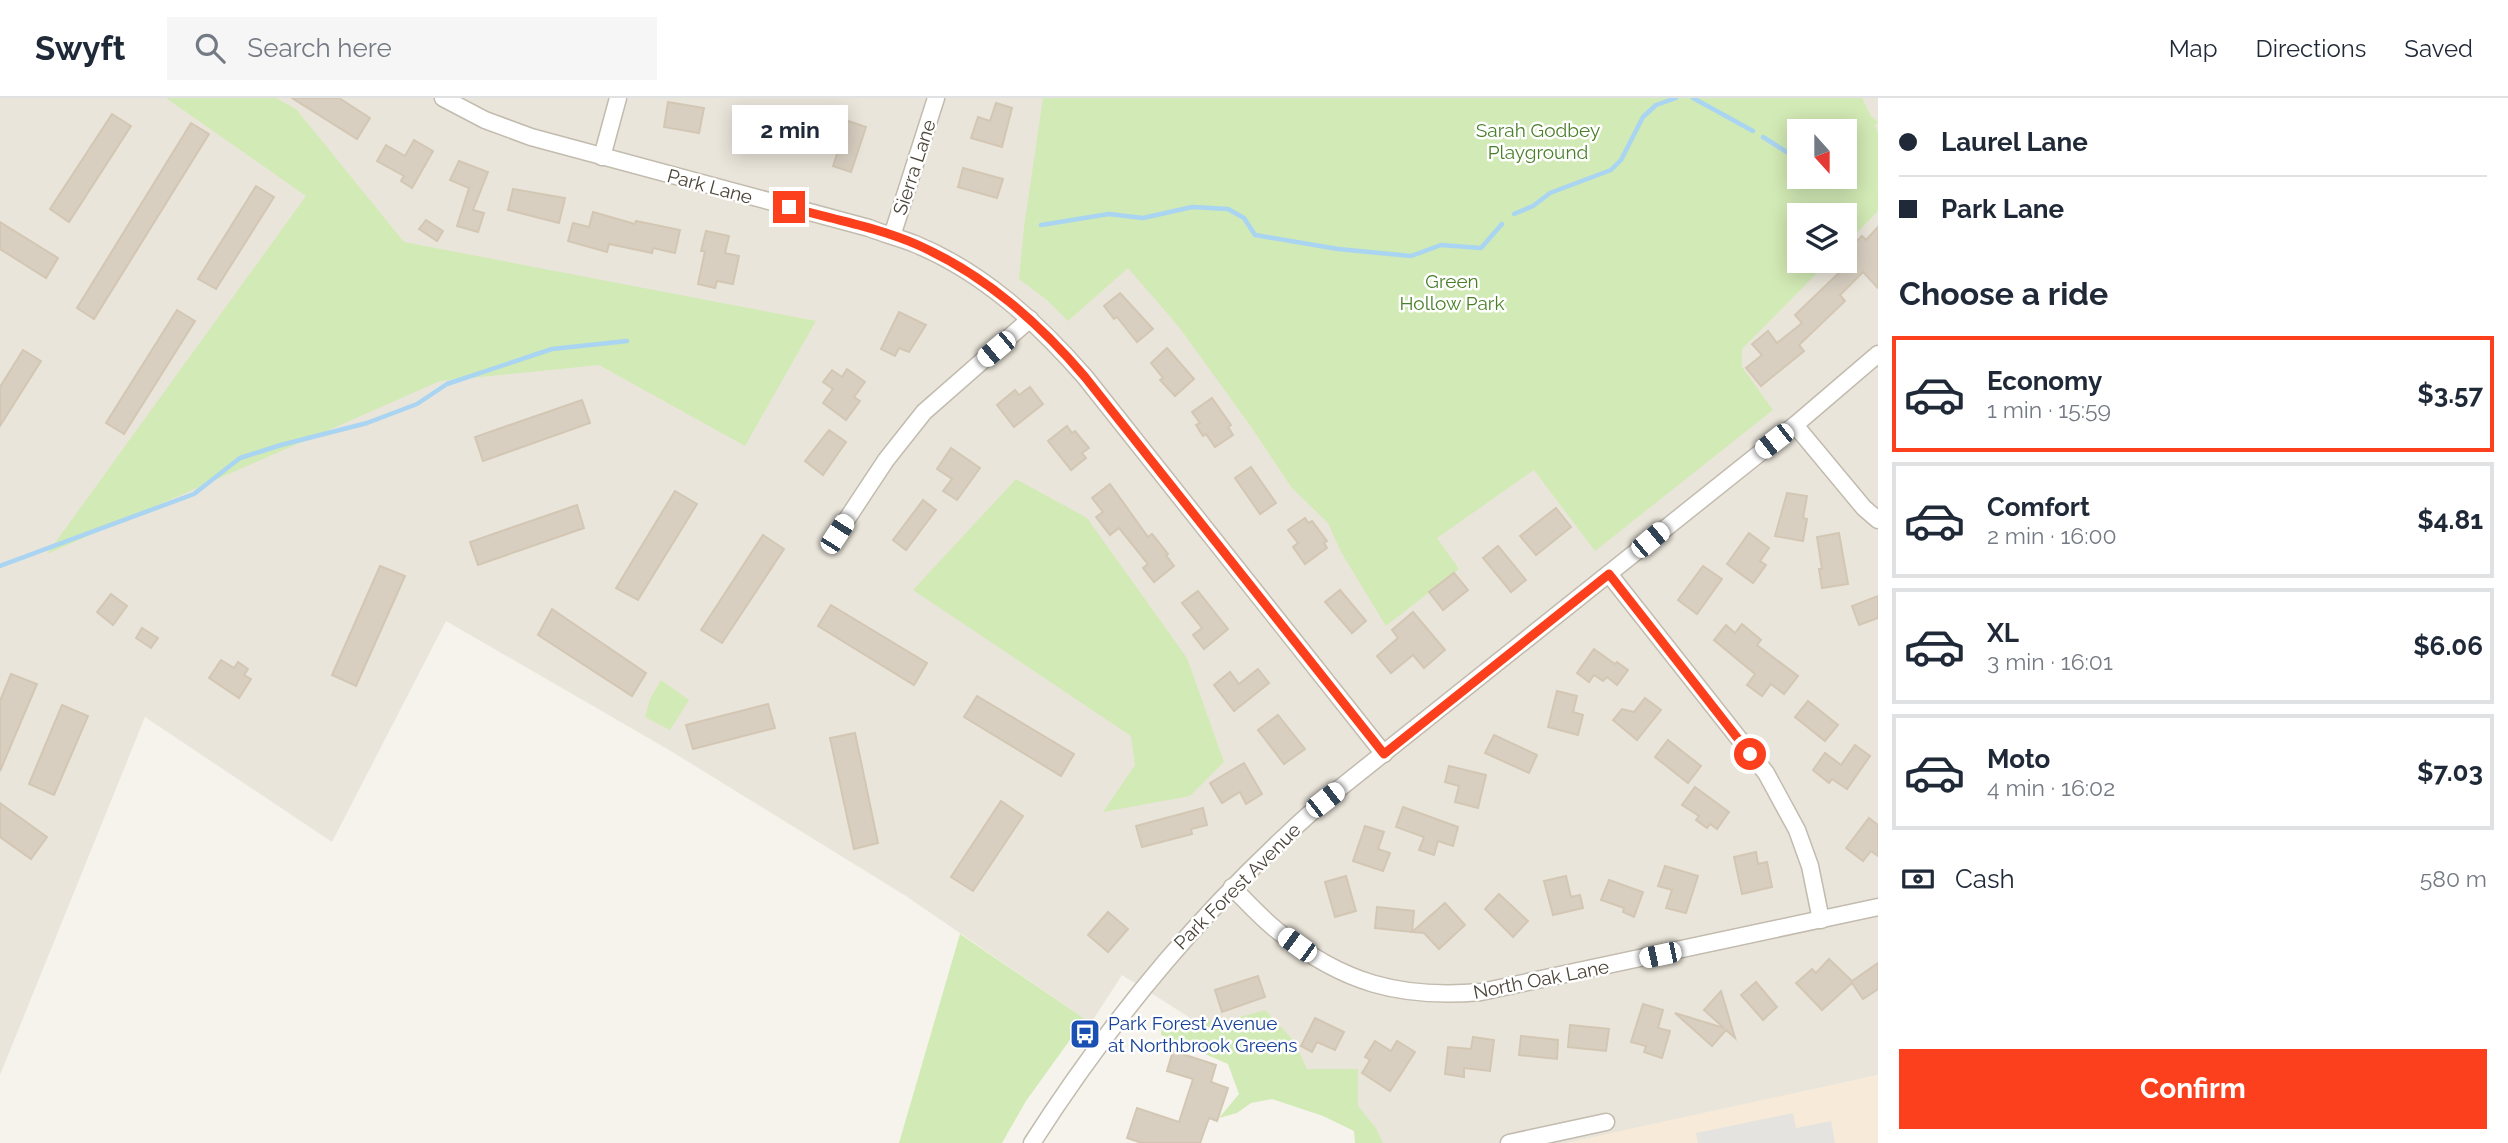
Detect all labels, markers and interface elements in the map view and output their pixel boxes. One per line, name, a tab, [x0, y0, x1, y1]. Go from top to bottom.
search box	[167, 17, 657, 80]
text: Swyft	[35, 29, 125, 68]
icon: search	[191, 29, 229, 67]
text: Search here	[247, 33, 392, 63]
text: Map	[2169, 34, 2218, 63]
text: Directions	[2256, 34, 2366, 63]
text: Saved	[2404, 34, 2473, 63]
callout: 2 min	[731, 105, 847, 154]
text: 2 min	[760, 116, 820, 143]
street label: Sierra Lane	[888, 117, 940, 217]
park label: Sarah Godbey Playground	[1476, 119, 1600, 163]
north arrow	[1787, 119, 1857, 189]
map controls	[1787, 119, 1857, 273]
text: Laurel Lane	[1941, 127, 2088, 157]
street label: Park Lane	[665, 164, 755, 208]
route end	[773, 191, 805, 223]
text: Park Lane	[1941, 194, 2064, 224]
button: layers	[1787, 203, 1857, 273]
park label: Green Hollow Park	[1399, 270, 1505, 314]
text: Choose a ride	[1899, 275, 2108, 312]
car	[974, 327, 1019, 371]
icon: car	[1903, 363, 1966, 426]
text: Economy	[1987, 366, 2102, 396]
text: $3.57	[2417, 379, 2483, 409]
text: 1 min · 15:59	[1987, 396, 2111, 423]
car	[1751, 420, 1798, 462]
icon: car	[1903, 489, 1966, 552]
text: Comfort	[1987, 492, 2090, 522]
text: $4.81	[2417, 505, 2483, 535]
car	[817, 511, 858, 557]
car	[1628, 518, 1673, 562]
text: 2 min · 16:00	[1987, 522, 2117, 549]
icon: car	[1903, 615, 1966, 678]
text: XL	[1987, 618, 2019, 648]
text: $6.06	[2413, 631, 2483, 661]
text: 3 min · 16:01	[1987, 648, 2113, 675]
route start	[1734, 738, 1766, 770]
icon: car	[1903, 741, 1966, 804]
text: Moto	[1987, 744, 2050, 774]
text: $7.03	[2417, 757, 2483, 787]
text: 4 min · 16:02	[1987, 774, 2115, 801]
car	[1302, 779, 1349, 821]
street label: Park Forest Avenue	[1169, 818, 1305, 954]
icon: cash	[1899, 860, 1937, 898]
text: Cash	[1955, 864, 2015, 894]
text: 580 m	[2420, 865, 2487, 892]
car	[1274, 924, 1321, 966]
car	[1638, 940, 1683, 970]
street label: North Oak Lane	[1471, 955, 1611, 1003]
place label: Park Forest Avenue at Northbrook Greens	[1108, 1012, 1298, 1056]
bus stop icon: Park Forest Avenue at Northbrook Greens	[1068, 1017, 1102, 1051]
button: Confirm	[1899, 1049, 2487, 1129]

